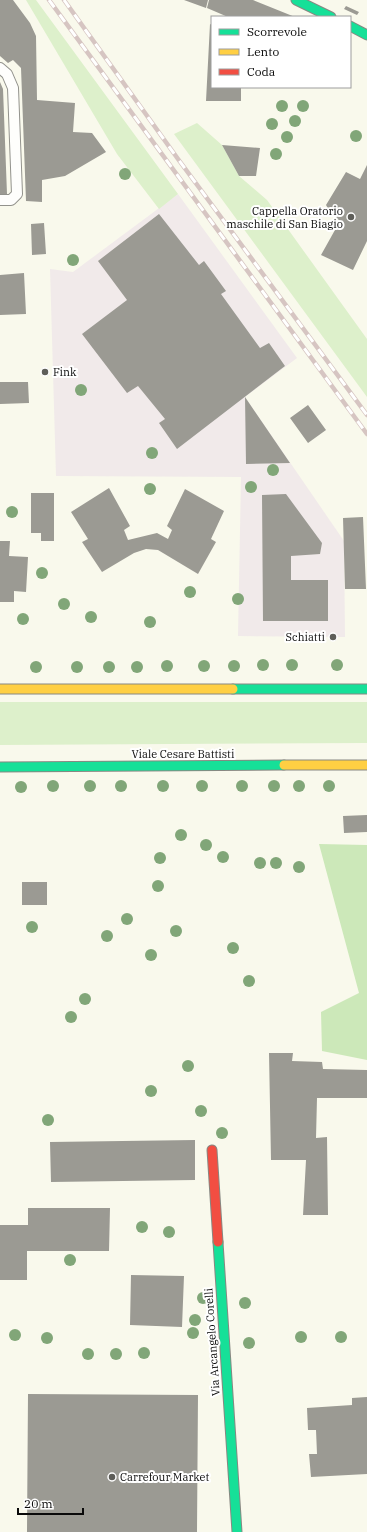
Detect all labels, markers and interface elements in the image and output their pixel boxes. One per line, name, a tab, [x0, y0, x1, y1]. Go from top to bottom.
legend	[211, 16, 351, 88]
text: Scorrevole	[247, 24, 307, 39]
text: Lento	[247, 44, 279, 59]
text: Coda	[247, 64, 276, 79]
place label: Cappella Oratorio maschile di San Biagio	[226, 204, 343, 231]
marker: Cappella Oratorio maschile di San Biagio	[346, 212, 356, 222]
place label: Fink	[53, 365, 77, 379]
marker: Fink	[40, 367, 50, 377]
place label: Schiatti	[286, 630, 326, 644]
marker: Schiatti	[328, 632, 338, 642]
street label: Viale Cesare Battisti	[132, 747, 235, 761]
street label: Via Arcangelo Corelli	[201, 1287, 223, 1396]
place label: Carrefour Market	[120, 1470, 209, 1484]
marker: Carrefour Market	[107, 1472, 117, 1482]
scale bar	[18, 1490, 83, 1516]
text: 20 m	[24, 1496, 53, 1511]

